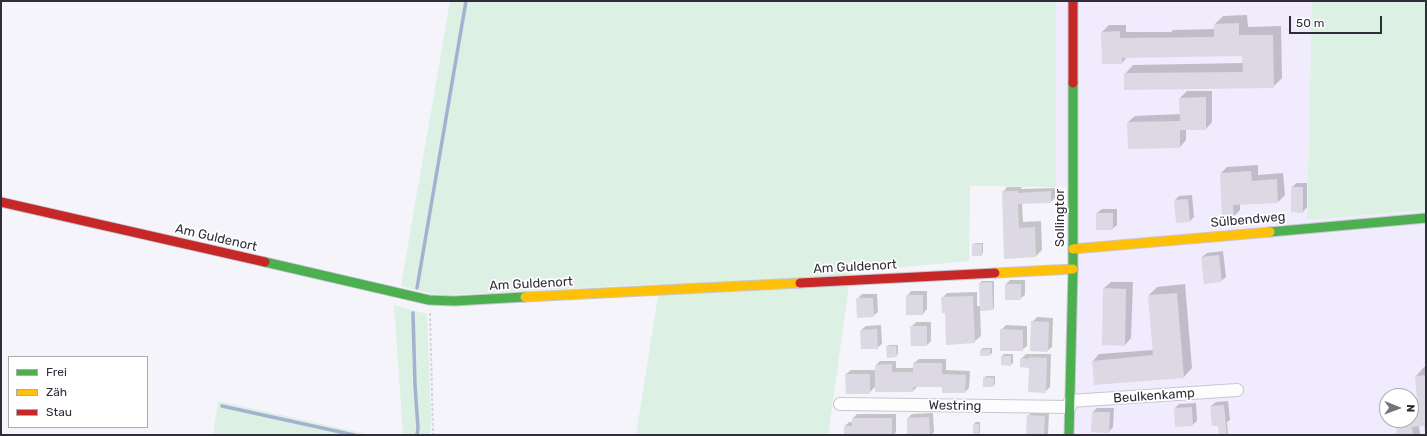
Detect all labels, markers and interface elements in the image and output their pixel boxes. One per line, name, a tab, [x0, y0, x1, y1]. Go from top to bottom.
scale bar	[1291, 8, 1384, 34]
text: 50 m	[1296, 16, 1324, 30]
street label: Sollingtor	[1052, 189, 1068, 247]
street label: Sülbendweg	[1210, 209, 1286, 231]
street label: Am Guldenort	[173, 221, 259, 255]
street label: Am Guldenort	[813, 257, 897, 277]
street label: Am Guldenort	[489, 274, 573, 294]
legend	[8, 356, 148, 428]
text: Frei	[46, 365, 67, 379]
text: Zäh	[46, 385, 67, 399]
street label: Beulkenkamp	[1113, 385, 1195, 407]
north arrow	[1379, 388, 1419, 428]
street label: Westring	[928, 398, 982, 414]
text: N	[1404, 404, 1417, 412]
text: Stau	[46, 405, 72, 419]

